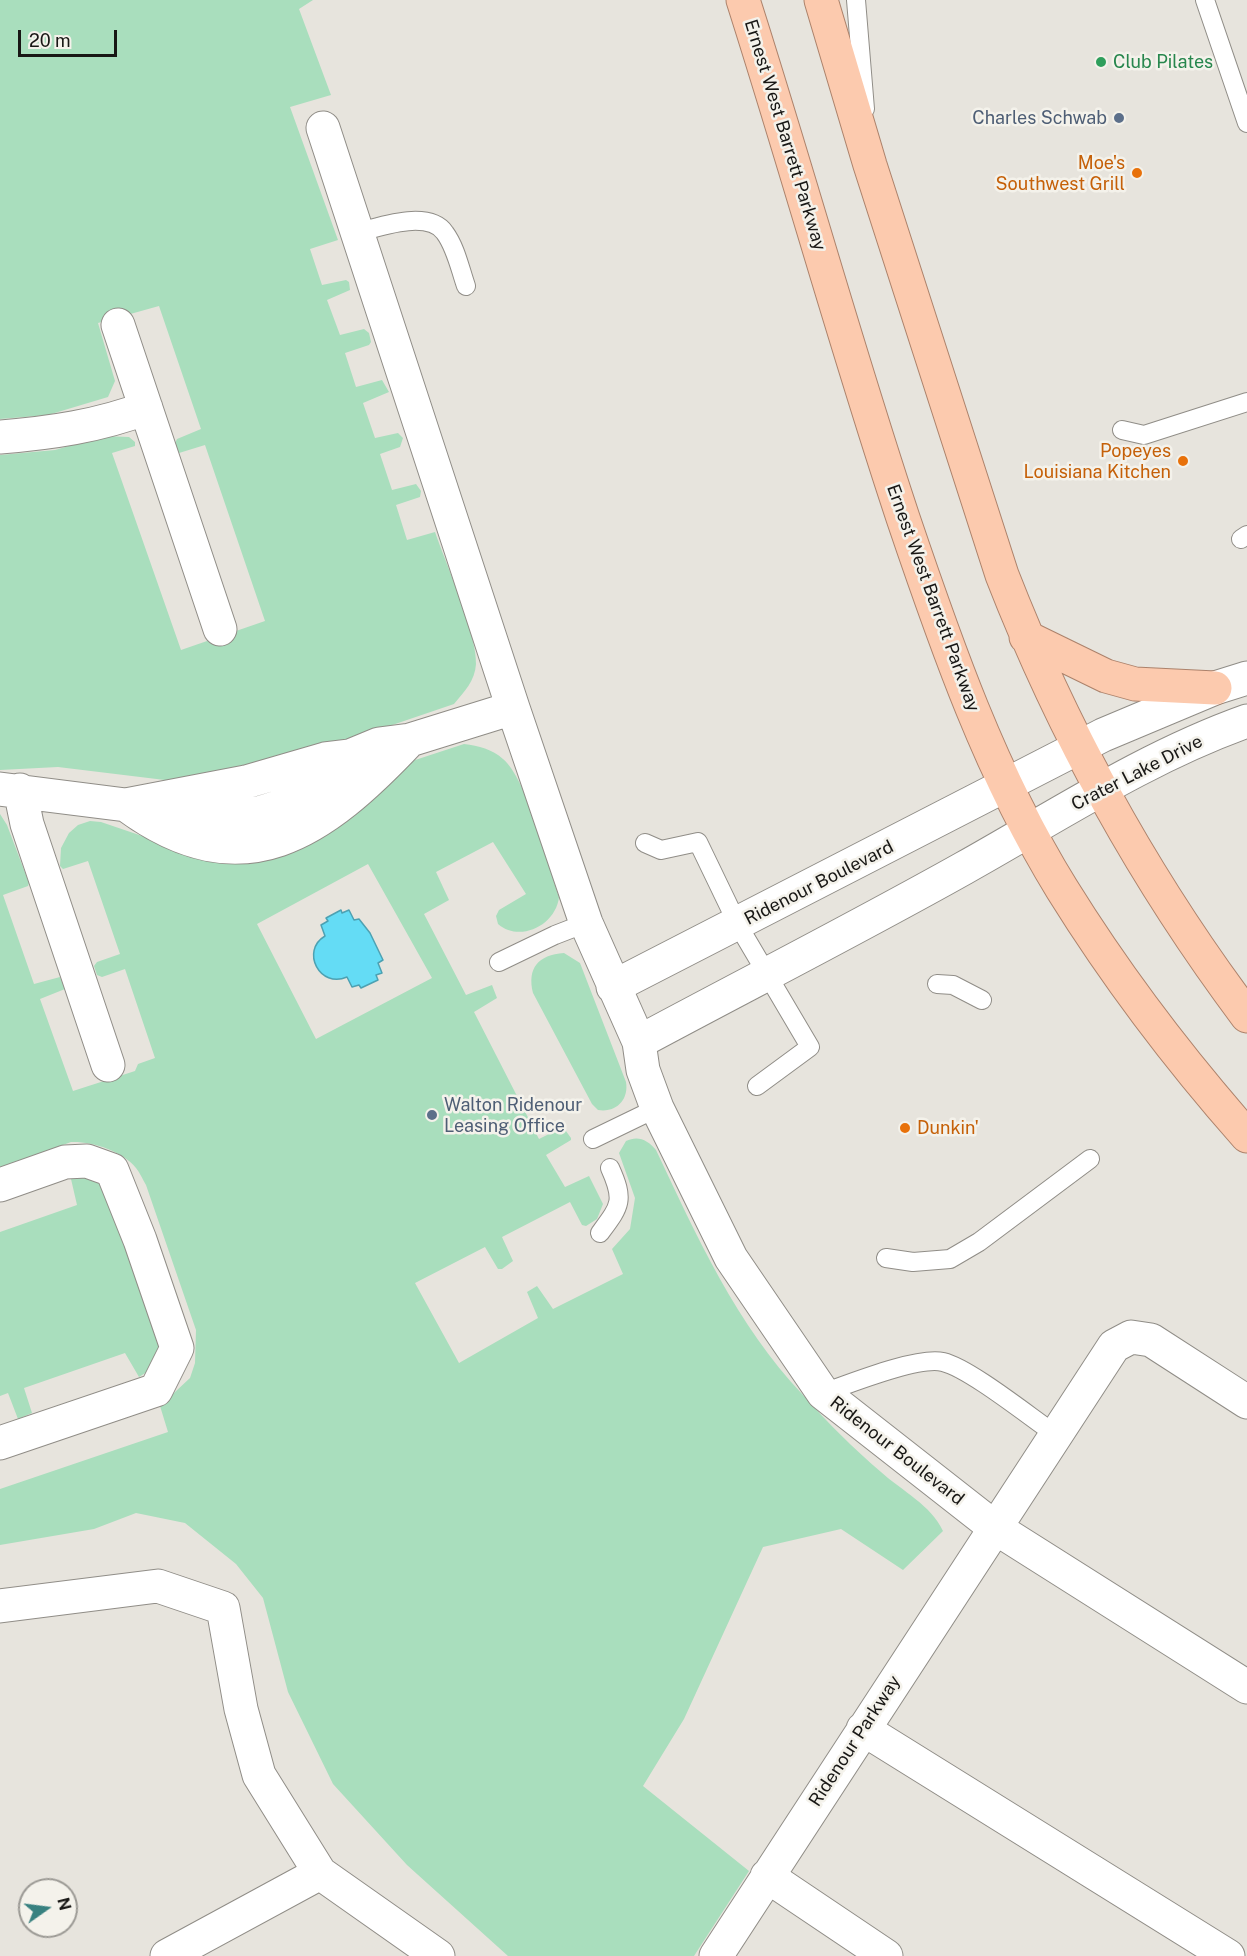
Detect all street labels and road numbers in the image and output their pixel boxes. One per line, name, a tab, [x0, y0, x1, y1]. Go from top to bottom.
street label: Ernest West Barrett Parkway	[740, 17, 830, 253]
street label: Ernest West Barrett Parkway	[882, 481, 984, 715]
street label: Crater Lake Drive	[1068, 731, 1206, 815]
street label: Ridenour Boulevard	[741, 836, 897, 930]
street label: Ridenour Boulevard	[826, 1392, 968, 1510]
street label: Ridenour Parkway	[805, 1672, 905, 1810]

